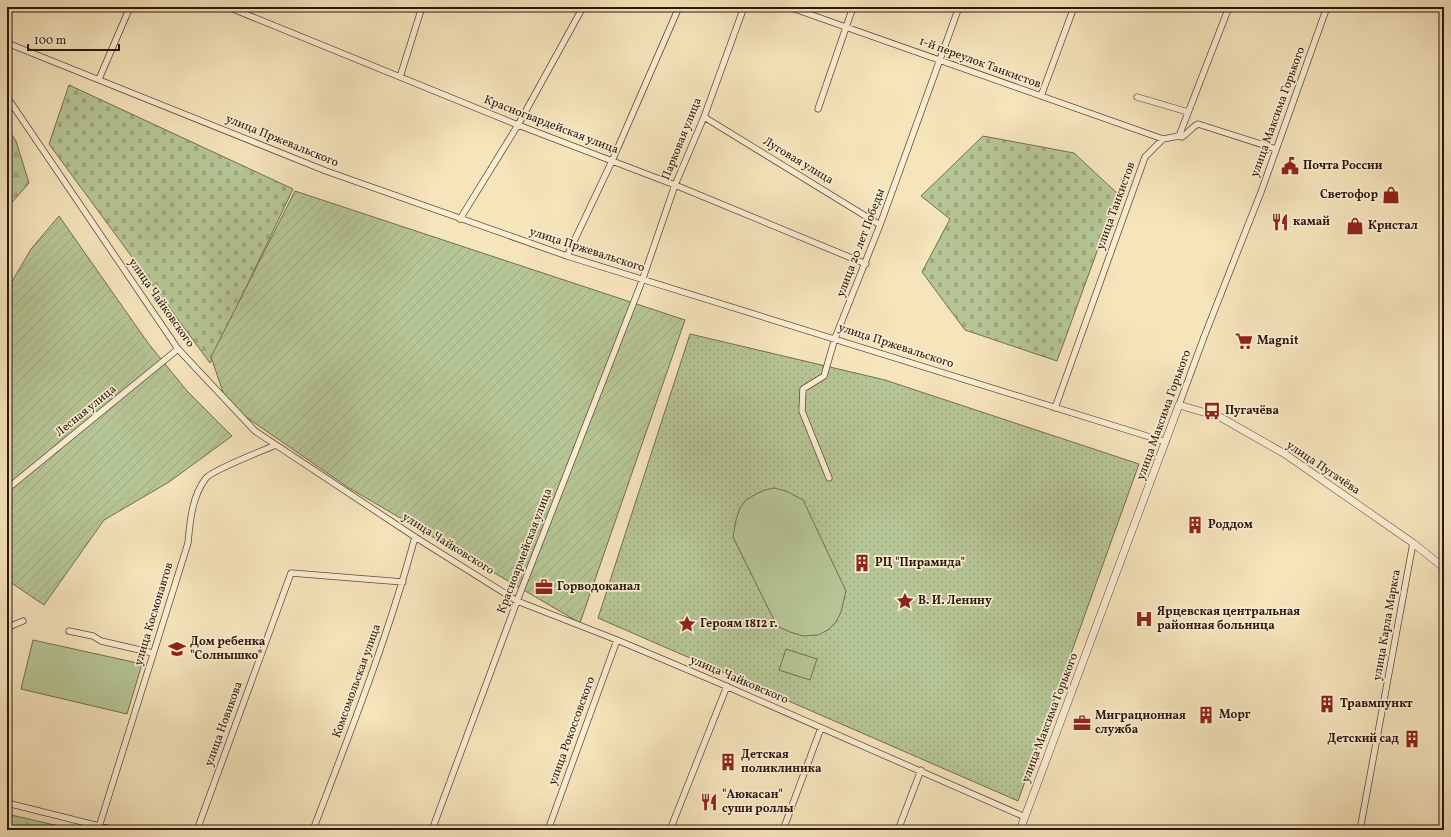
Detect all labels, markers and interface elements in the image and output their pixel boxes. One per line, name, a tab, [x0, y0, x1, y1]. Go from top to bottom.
scale bar	[28, 26, 119, 52]
text: 100 m	[34, 33, 67, 49]
street label: 1-й переулок Танкистов	[917, 33, 1043, 93]
street label: улица Максима Горького	[1247, 45, 1309, 179]
street label: Красногвардейская улица	[481, 92, 621, 158]
street label: Парковая улица	[658, 95, 706, 183]
street label: улица Пржевальского	[223, 111, 341, 171]
street label: Луговая улица	[760, 134, 836, 188]
public building icon: Почта России	[1280, 156, 1300, 176]
place label: Почта России	[1303, 158, 1383, 174]
street label: улица Танкистов	[1093, 160, 1139, 252]
shop icon: Светофор	[1381, 185, 1401, 205]
street label: улица 20 лет Победы	[833, 186, 889, 300]
place label: Светофор	[1320, 187, 1378, 203]
restaurant icon: камай	[1270, 212, 1290, 232]
place label: камай	[1293, 214, 1330, 230]
shop icon: Кристал	[1345, 216, 1365, 236]
place label: Кристал	[1368, 218, 1418, 234]
street label: улица Пржевальского	[527, 224, 647, 276]
street label: улица Чайковского	[124, 255, 198, 351]
street label: улица Пржевальского	[836, 320, 956, 372]
supermarket icon: Magnit	[1234, 331, 1254, 351]
place label: Magnit	[1257, 333, 1299, 349]
street label: улица Максима Горького	[1133, 348, 1195, 482]
street label: Лесная улица	[52, 381, 120, 441]
bus stop icon: Пугачёва	[1202, 401, 1222, 421]
place label: Пугачёва	[1225, 403, 1279, 419]
street label: улица Пугачёва	[1283, 437, 1363, 499]
street label: Красноармейская улица	[494, 486, 556, 616]
street label: улица Чайковского	[399, 509, 497, 579]
building icon: Роддом	[1185, 515, 1205, 535]
place label: Роддом	[1208, 517, 1253, 533]
building icon: РЦ "Пирамида"	[852, 553, 872, 573]
place label: РЦ "Пирамида"	[875, 555, 965, 571]
street label: улица Космонавтов	[131, 560, 177, 668]
street label: улица Карла Маркса	[1369, 568, 1405, 682]
office icon: Горводоканал	[534, 577, 554, 597]
place label: Горводоканал	[557, 579, 640, 595]
place icon: В. И. Ленину	[895, 591, 915, 611]
place label: В. И. Ленину	[918, 593, 992, 609]
place label: Ярцевская центральная районная больница	[1157, 604, 1300, 634]
hospital icon: Ярцевская центральная районная больница	[1134, 609, 1154, 629]
place icon: Героям 1812 г.	[677, 614, 697, 634]
place label: Героям 1812 г.	[700, 616, 778, 632]
street label: Комсомольская улица	[329, 622, 385, 740]
place label: Дом ребенка "Солнышко"	[190, 634, 266, 664]
school or university icon: Дом ребенка "Солнышко"	[167, 639, 187, 659]
street label: улица Максима Горького	[1018, 651, 1082, 785]
street label: улица Чайковского	[687, 652, 791, 708]
street label: улица Рокоссовского	[545, 675, 599, 787]
street label: улица Новикова	[201, 679, 247, 769]
building icon: Травмпункт	[1317, 694, 1337, 714]
place label: Травмпункт	[1340, 696, 1413, 712]
building icon: Морг	[1196, 705, 1216, 725]
place label: Морг	[1219, 707, 1251, 723]
place label: Миграционная служба	[1095, 708, 1186, 738]
office icon: Миграционная служба	[1072, 713, 1092, 733]
building icon: Детский сад	[1402, 729, 1422, 749]
place label: Детский сад	[1327, 731, 1400, 747]
place label: Детская поликлиника	[741, 747, 822, 777]
building icon: Детская поликлиника	[718, 752, 738, 772]
place label: "Аюкасан" суши роллы	[722, 787, 794, 817]
restaurant icon: "Аюкасан" суши роллы	[699, 792, 719, 812]

